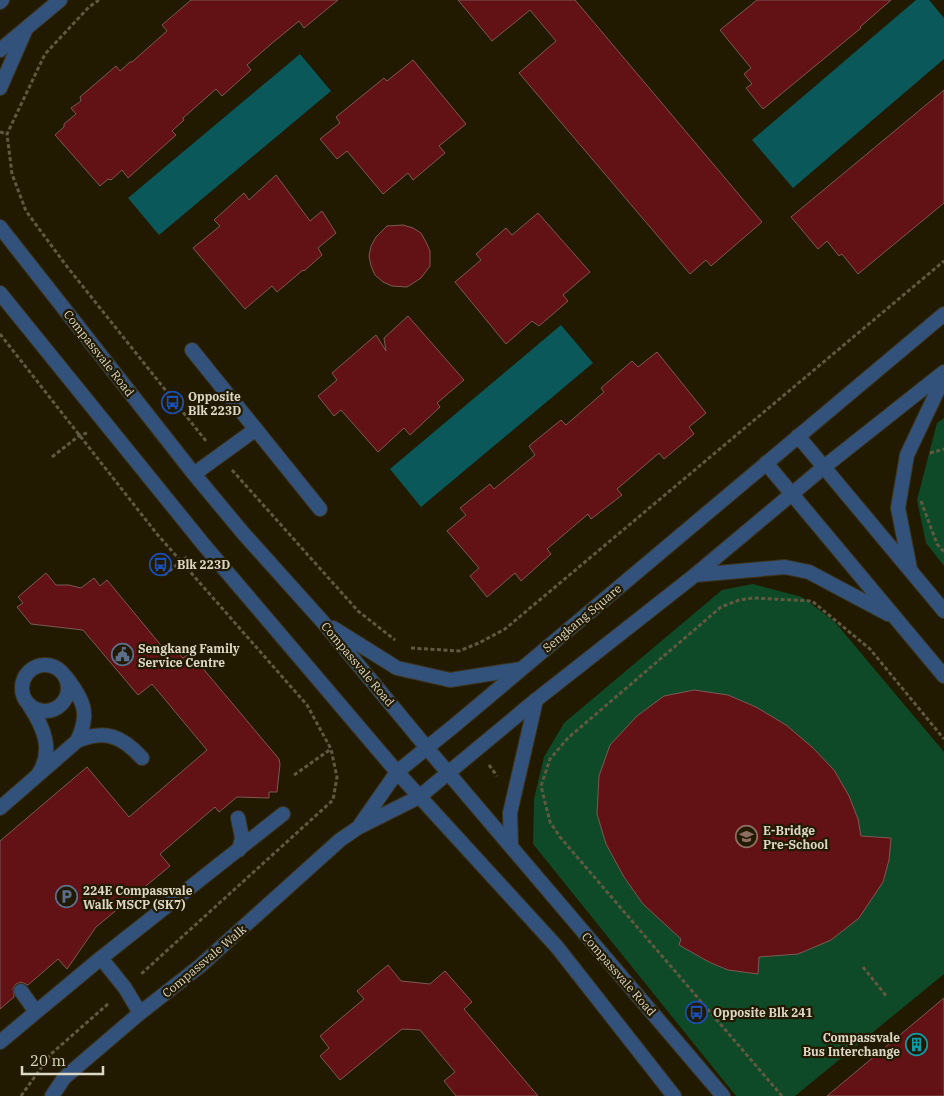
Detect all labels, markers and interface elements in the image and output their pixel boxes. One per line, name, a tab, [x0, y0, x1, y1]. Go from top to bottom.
street label: Compassvale Road	[61, 307, 137, 399]
place label: Opposite Blk 223D	[188, 389, 241, 418]
bus stop icon: Opposite Blk 223D	[160, 391, 184, 415]
bus stop icon: Blk 223D	[149, 552, 173, 576]
place label: Blk 223D	[177, 557, 230, 572]
street label: Sengkang Square	[540, 581, 624, 655]
street label: Compassvale Road	[318, 619, 398, 709]
place label: Sengkang Family Service Centre	[138, 641, 240, 670]
public building icon: Sengkang Family Service Centre	[110, 643, 134, 667]
place label: E-Bridge Pre-School	[763, 823, 828, 852]
school or university icon: E-Bridge Pre-School	[735, 825, 759, 849]
place label: 224E Compassvale Walk MSCP (SK7)	[83, 883, 193, 912]
parking icon: 224E Compassvale Walk MSCP (SK7)	[55, 885, 79, 909]
street label: Compassvale Walk	[159, 921, 249, 1001]
street label: Compassvale Road	[579, 929, 659, 1019]
bus stop icon: Opposite Blk 241	[685, 1000, 709, 1024]
place label: Opposite Blk 241	[713, 1005, 813, 1020]
place label: Compassvale Bus Interchange	[803, 1030, 900, 1059]
building icon: Compassvale Bus Interchange	[904, 1032, 928, 1056]
scale bar	[22, 1044, 104, 1076]
text: 20 m	[30, 1051, 66, 1070]

